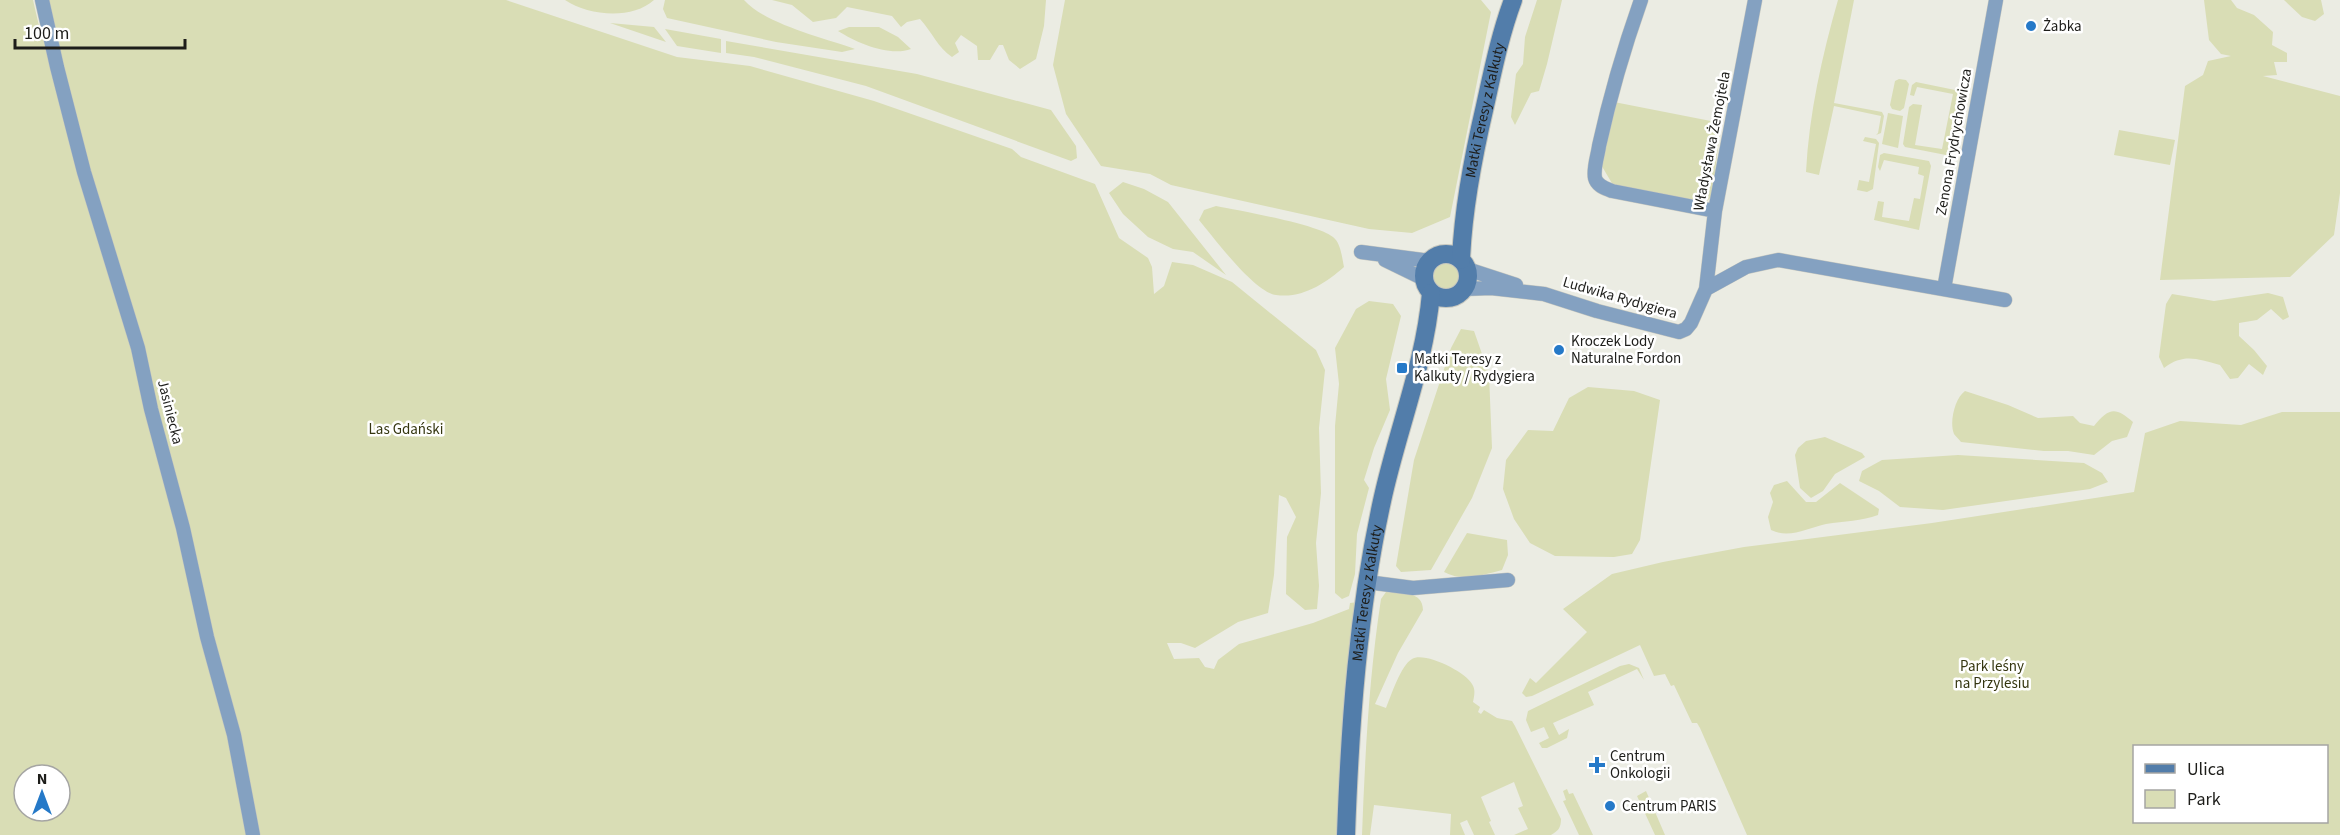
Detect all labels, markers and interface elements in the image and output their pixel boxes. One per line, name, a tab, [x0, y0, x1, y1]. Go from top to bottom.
scale bar	[15, 12, 184, 50]
place label: Żabka	[2043, 16, 2082, 37]
marker: Żabka	[2024, 19, 2038, 33]
text: 100 m	[24, 21, 69, 46]
street label: Matki Teresy z Kalkuty	[1460, 40, 1510, 179]
street label: Zenona Frydrychowicza	[1931, 67, 1977, 217]
street label: Władysława Żemojtela	[1688, 69, 1736, 213]
street label: Ludwika Rydygiera	[1560, 272, 1680, 324]
place label: Kroczek Lody Naturalne Fordon	[1571, 331, 1681, 369]
marker: Kroczek Lody Naturalne Fordon	[1552, 343, 1566, 357]
place label: Matki Teresy z Kalkuty / Rydygiera	[1414, 349, 1535, 387]
marker: Matki Teresy z Kalkuty / Rydygiera	[1395, 361, 1409, 375]
street label: Jasiniecka	[152, 378, 188, 446]
park label: Las Gdański	[369, 419, 443, 440]
street label: Matki Teresy z Kalkuty	[1347, 523, 1387, 662]
park label: Park leśny na Przylesiu	[1954, 656, 2030, 694]
legend	[2133, 745, 2328, 823]
place label: Centrum Onkologii	[1610, 746, 1670, 784]
marker: Centrum Onkologii	[1588, 756, 1606, 774]
text: Ulica	[2187, 757, 2225, 782]
north arrow	[12, 763, 72, 823]
text: N	[37, 768, 47, 790]
text: Park	[2187, 787, 2221, 812]
place label: Centrum PARIS	[1622, 796, 1717, 817]
marker: Centrum PARIS	[1603, 799, 1617, 813]

